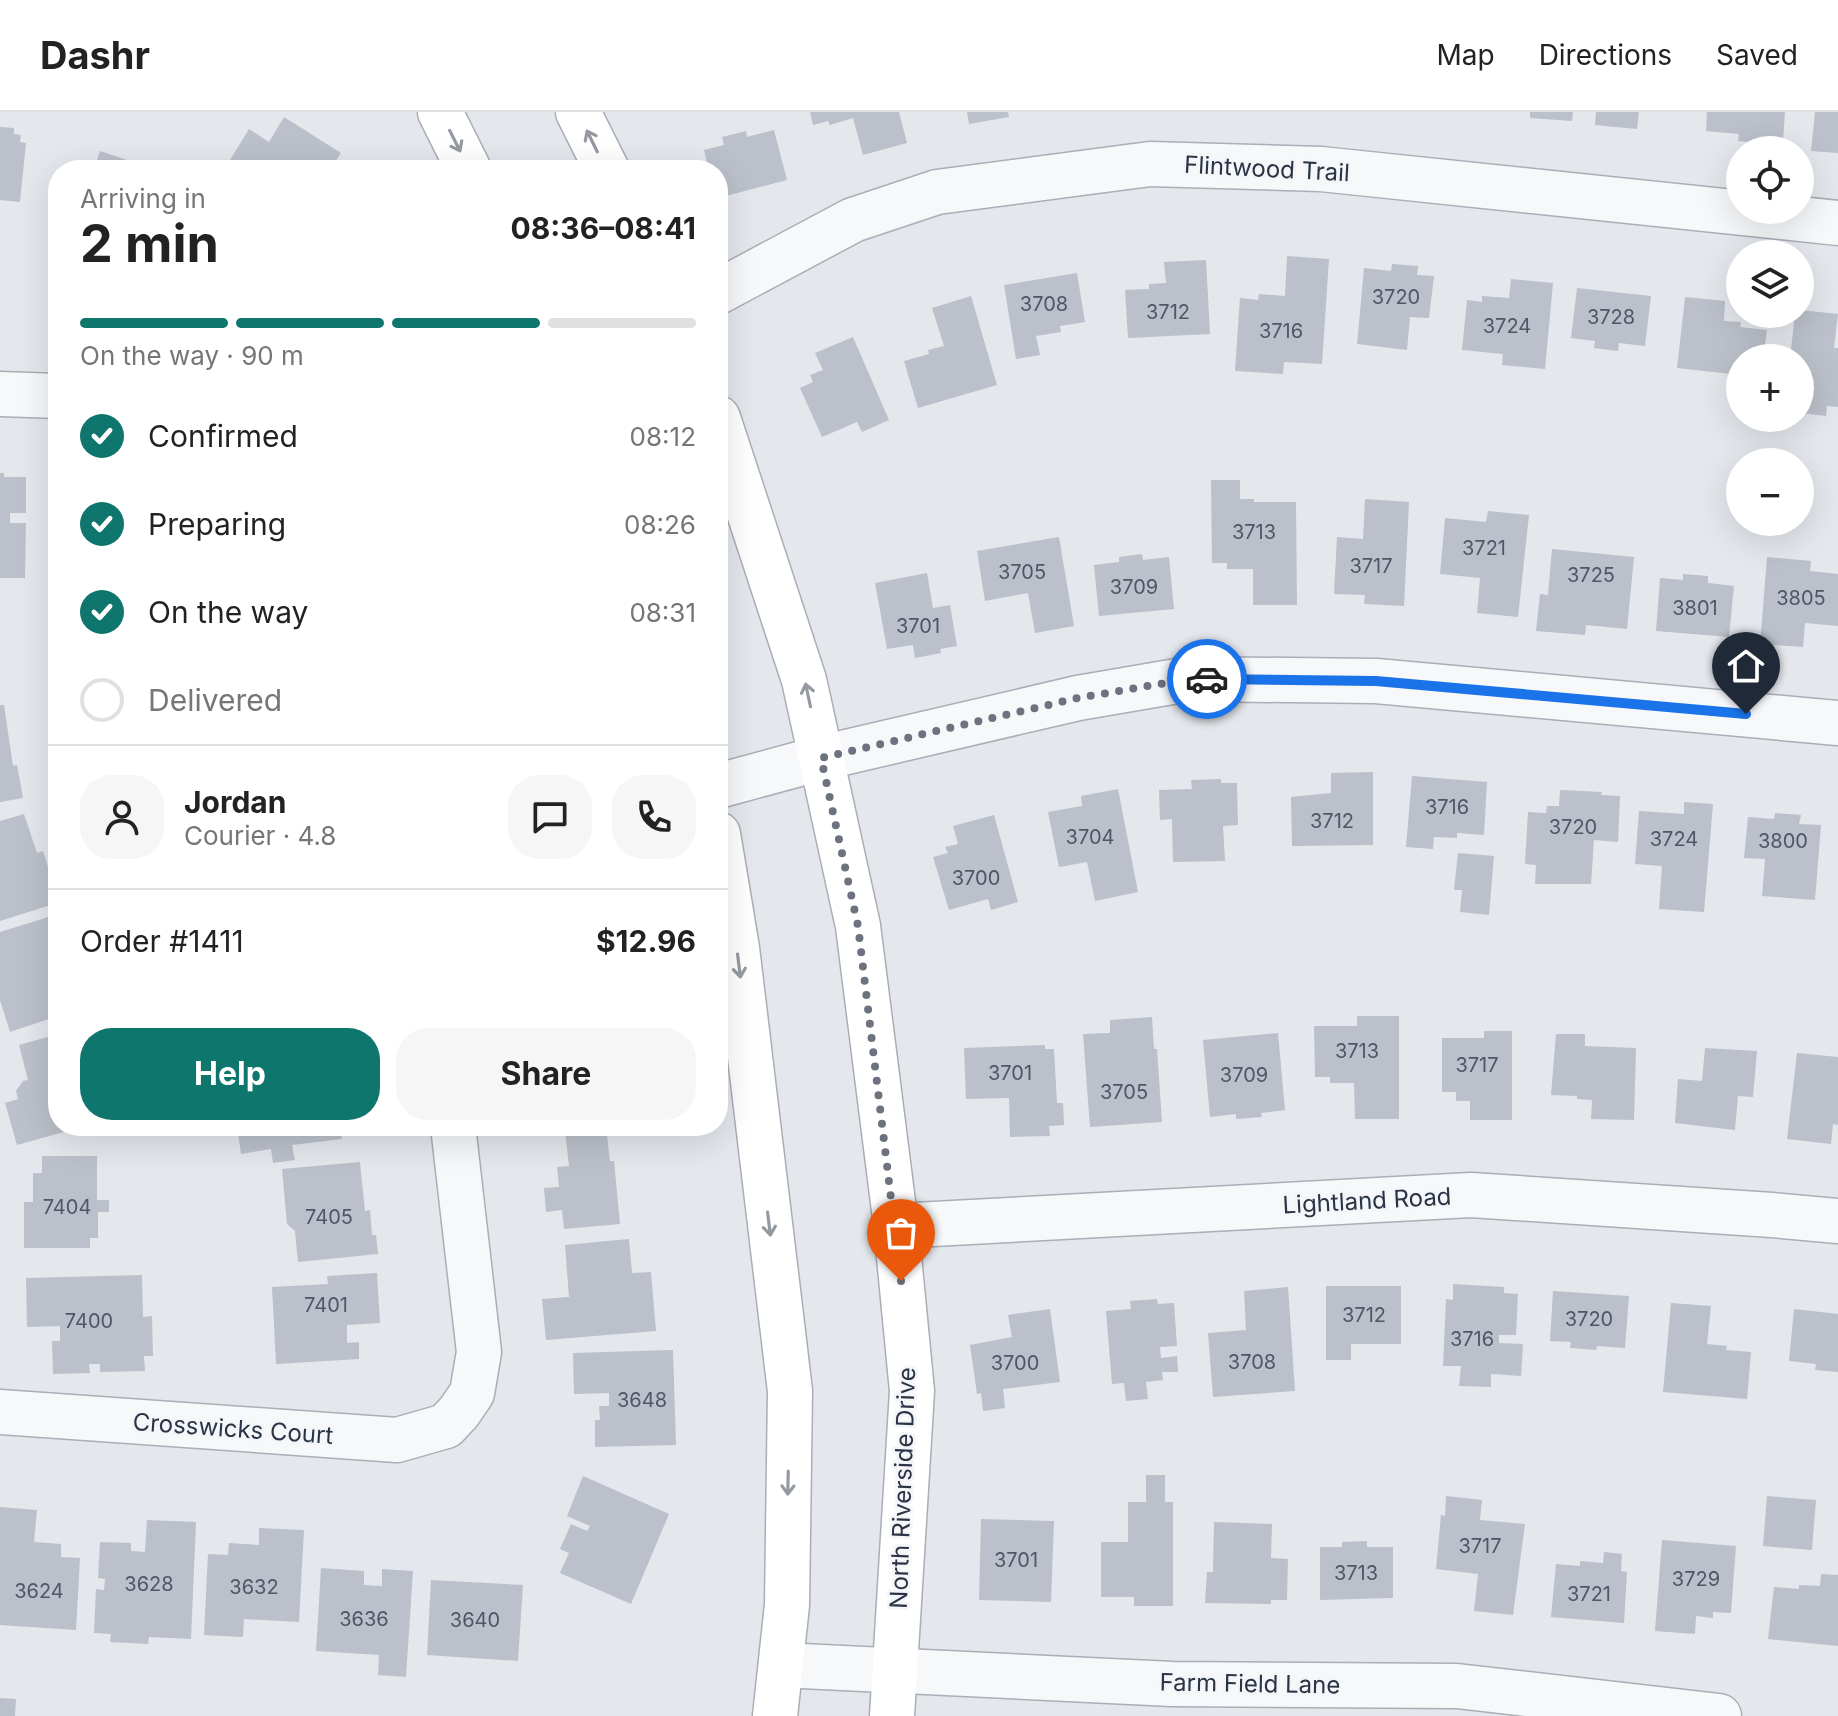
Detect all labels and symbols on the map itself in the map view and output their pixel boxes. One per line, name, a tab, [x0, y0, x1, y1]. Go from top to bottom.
one-way arrow	[447, 128, 463, 152]
one-way arrow	[584, 130, 599, 153]
street label: Flintwood Trail	[1183, 150, 1351, 187]
house number: 3720	[1372, 285, 1420, 309]
house number: 3708	[1020, 292, 1068, 316]
house number: 3712	[1146, 300, 1190, 324]
house number: 3728	[1587, 305, 1635, 329]
house number: 3724	[1483, 314, 1531, 338]
house number: 3716	[1259, 319, 1303, 343]
house number: 3713	[1232, 520, 1276, 544]
house number: 3721	[1462, 536, 1506, 560]
house number: 3717	[1349, 554, 1393, 578]
house number: 3705	[998, 560, 1046, 584]
house number: 3725	[1567, 563, 1615, 587]
house number: 3709	[1110, 575, 1158, 599]
house number: 3805	[1776, 586, 1826, 610]
house number: 3801	[1672, 596, 1718, 620]
house number: 3701	[896, 614, 940, 638]
pin	[1712, 632, 1780, 714]
courier	[1167, 639, 1247, 719]
one-way arrow	[799, 683, 814, 709]
house number: 3716	[1425, 795, 1469, 819]
house number: 3712	[1310, 809, 1354, 833]
house number: 3720	[1549, 815, 1597, 839]
house number: 3704	[1066, 825, 1114, 849]
house number: 3724	[1650, 827, 1698, 851]
house number: 3800	[1758, 829, 1808, 853]
house number: 3700	[952, 866, 1000, 890]
one-way arrow	[732, 953, 747, 978]
house number: 3713	[1335, 1039, 1379, 1063]
house number: 3717	[1455, 1053, 1499, 1077]
house number: 3701	[988, 1061, 1032, 1085]
house number: 3709	[1220, 1063, 1268, 1087]
house number: 3705	[1100, 1080, 1148, 1104]
street label: Lightland Road	[1282, 1182, 1452, 1219]
house number: 7404	[43, 1195, 91, 1219]
pin	[867, 1199, 935, 1281]
house number: 7405	[305, 1205, 353, 1229]
one-way arrow	[761, 1211, 776, 1237]
house number: 7401	[304, 1293, 348, 1317]
house number: 3712	[1342, 1303, 1386, 1327]
house number: 3720	[1565, 1307, 1613, 1331]
house number: 7400	[65, 1309, 113, 1333]
house number: 3716	[1450, 1327, 1494, 1351]
house number: 3708	[1228, 1350, 1276, 1374]
house number: 3700	[991, 1351, 1039, 1375]
street label: North Riverside Drive	[884, 1367, 921, 1609]
house number: 3648	[617, 1388, 667, 1412]
street label: Crosswicks Court	[132, 1407, 334, 1450]
one-way arrow	[781, 1469, 796, 1496]
house number: 3717	[1458, 1534, 1502, 1558]
house number: 3701	[994, 1548, 1038, 1572]
house number: 3713	[1334, 1561, 1378, 1585]
house number: 3729	[1672, 1567, 1720, 1591]
house number: 3628	[124, 1572, 174, 1596]
house number: 3632	[229, 1575, 279, 1599]
house number: 3624	[14, 1579, 64, 1603]
house number: 3721	[1567, 1582, 1611, 1606]
house number: 3636	[339, 1607, 389, 1631]
house number: 3640	[450, 1608, 500, 1632]
street label: Farm Field Lane	[1159, 1667, 1341, 1700]

